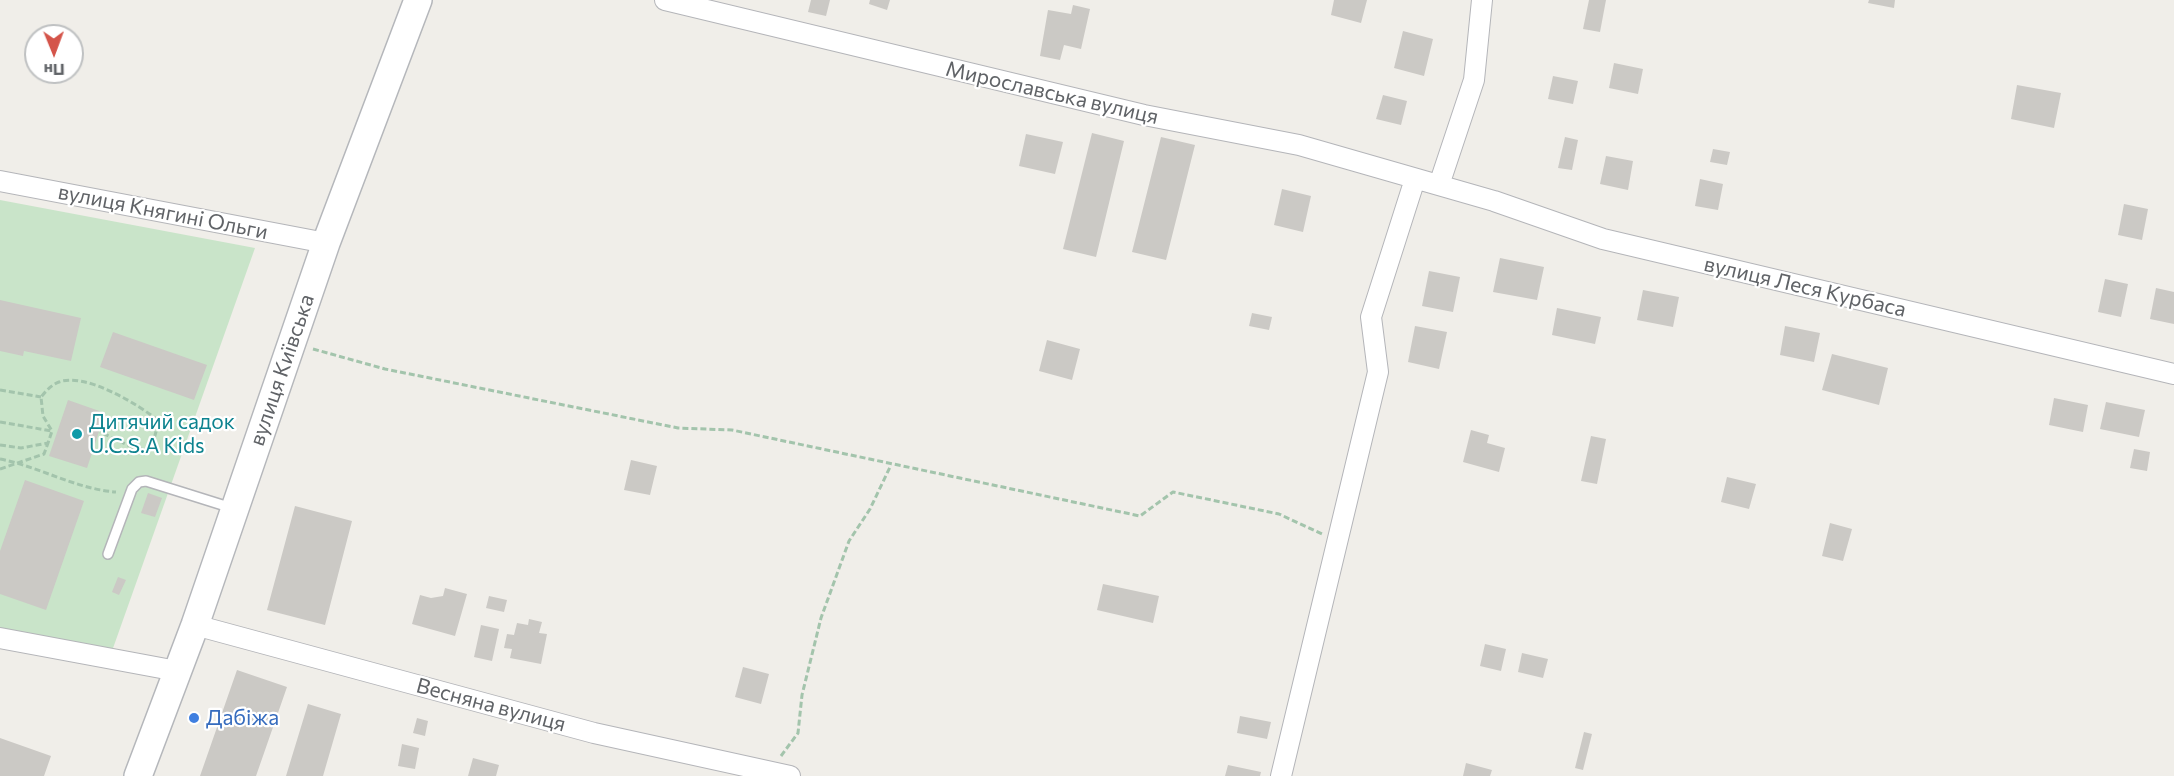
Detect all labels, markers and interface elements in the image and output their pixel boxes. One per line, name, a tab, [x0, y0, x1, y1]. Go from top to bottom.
north arrow	[24, 24, 84, 84]
street label: Мирославська вулиця	[943, 56, 1161, 130]
text: Пн	[44, 61, 65, 80]
street label: вулиця Княгині Ольги	[56, 179, 270, 245]
street label: вулиця Леся Курбаса	[1702, 252, 1908, 322]
street label: вулиця Київська	[244, 291, 320, 449]
place label: Дитячий садок U.C.S.A Kids	[89, 409, 235, 459]
marker: Дитячий садок U.C.S.A Kids	[70, 427, 84, 441]
street label: Весняна вулиця	[414, 673, 568, 737]
place label: Дабіжа	[206, 705, 279, 731]
marker: Дабіжа	[187, 711, 201, 725]

